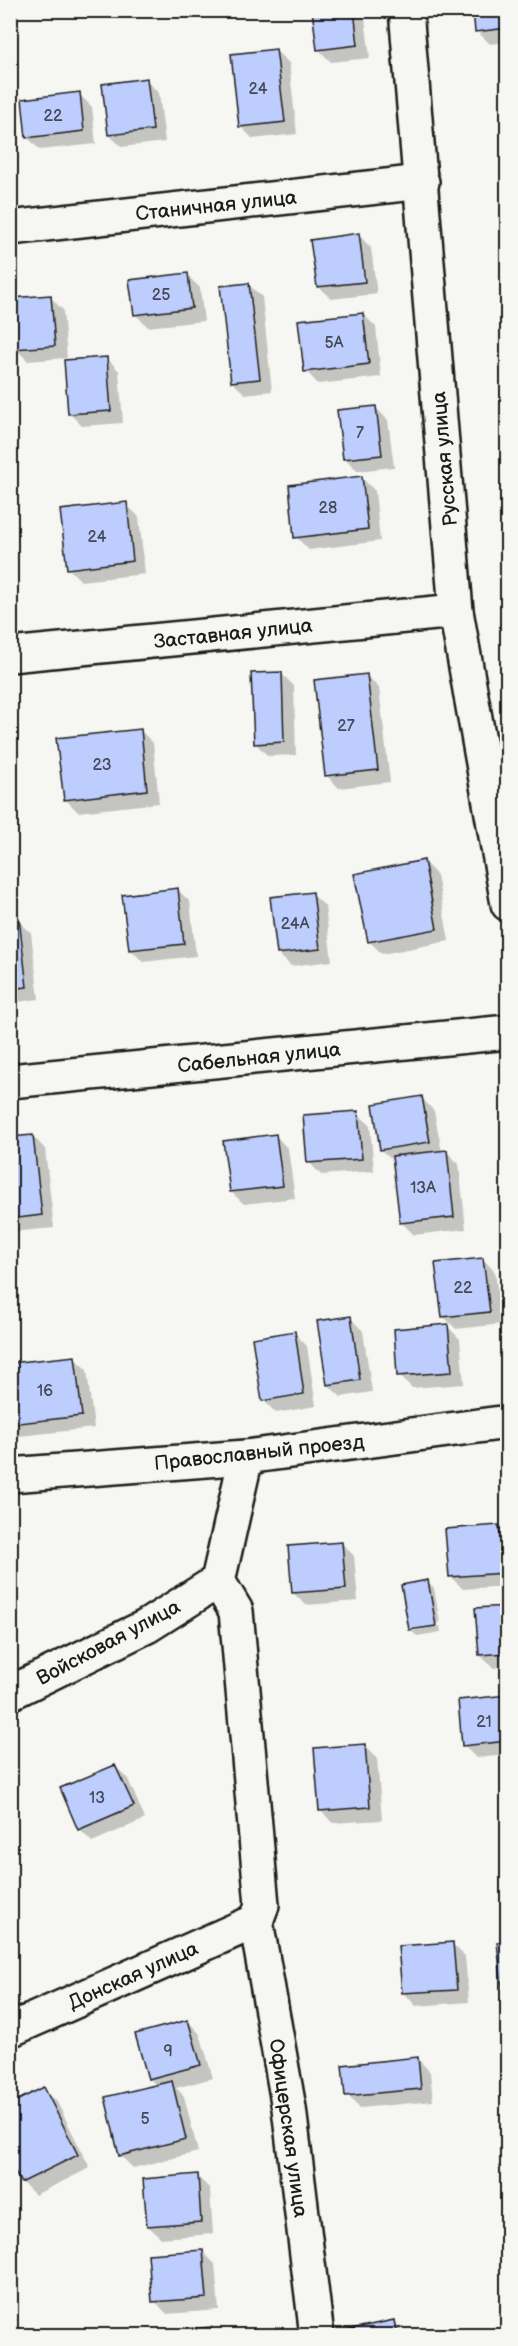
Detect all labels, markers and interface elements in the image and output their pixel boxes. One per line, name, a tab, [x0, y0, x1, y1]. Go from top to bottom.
house number: 24	[249, 80, 268, 99]
house number: 22	[44, 107, 63, 126]
street label: Станичная улица	[134, 186, 298, 226]
house number: 25	[152, 286, 170, 305]
house number: 5А	[325, 334, 344, 353]
street label: Русская улица	[427, 390, 463, 527]
house number: 7	[356, 424, 364, 443]
house number: 28	[319, 499, 337, 518]
house number: 24	[88, 528, 107, 547]
street label: Заставная улица	[153, 614, 314, 654]
house number: 27	[337, 717, 355, 736]
house number: 23	[93, 756, 112, 775]
house number: 24А	[281, 915, 310, 934]
street label: Сабельная улица	[176, 1037, 342, 1078]
house number: 13А	[410, 1179, 436, 1198]
house number: 22	[454, 1279, 473, 1298]
house number: 16	[37, 1382, 53, 1401]
street label: Православный проезд	[153, 1430, 365, 1476]
street label: Войсковая улица	[33, 1595, 185, 1691]
house number: 21	[476, 1713, 492, 1732]
house number: 13	[89, 1789, 105, 1808]
street label: Донская улица	[65, 1936, 202, 2015]
street label: Офицерская улица	[264, 2037, 312, 2219]
house number: 9	[163, 2042, 173, 2061]
house number: 5	[140, 2110, 150, 2129]

